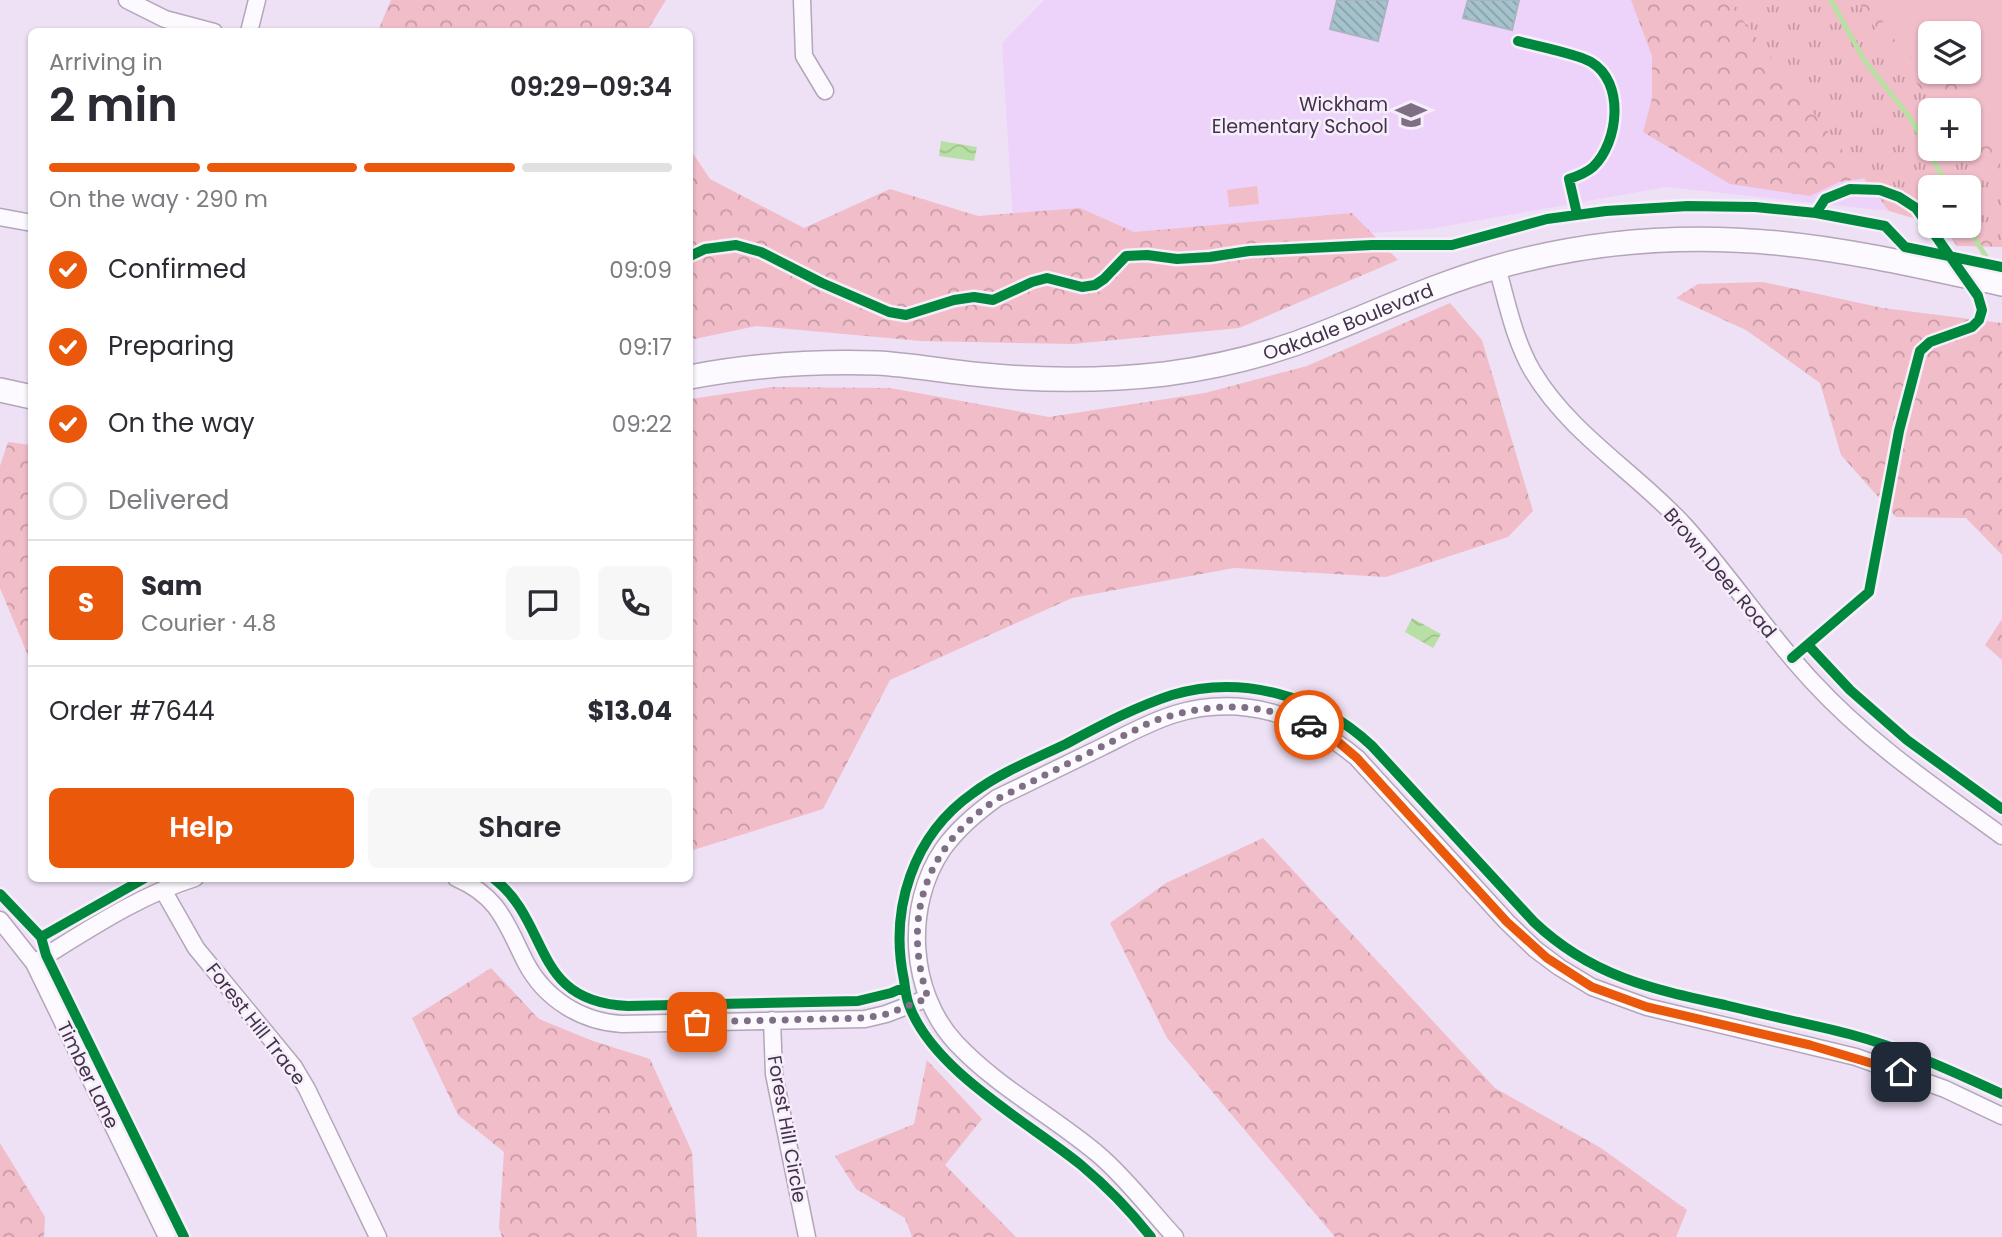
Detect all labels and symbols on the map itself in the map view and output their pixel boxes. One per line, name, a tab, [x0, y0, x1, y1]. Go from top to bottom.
place label: Wickham Elementary School	[1212, 91, 1388, 140]
school or university icon: Wickham Elementary School	[1394, 98, 1428, 132]
street label: Oakdale Boulevard	[1260, 276, 1437, 367]
street label: Brown Deer Road	[1658, 502, 1782, 644]
courier	[1274, 690, 1344, 760]
street label: Forest Hill Trace	[200, 957, 312, 1091]
pin	[667, 992, 727, 1052]
street label: Timber Lane	[50, 1017, 126, 1133]
pin	[1871, 1042, 1931, 1102]
street label: Forest Hill Circle	[761, 1053, 813, 1205]

